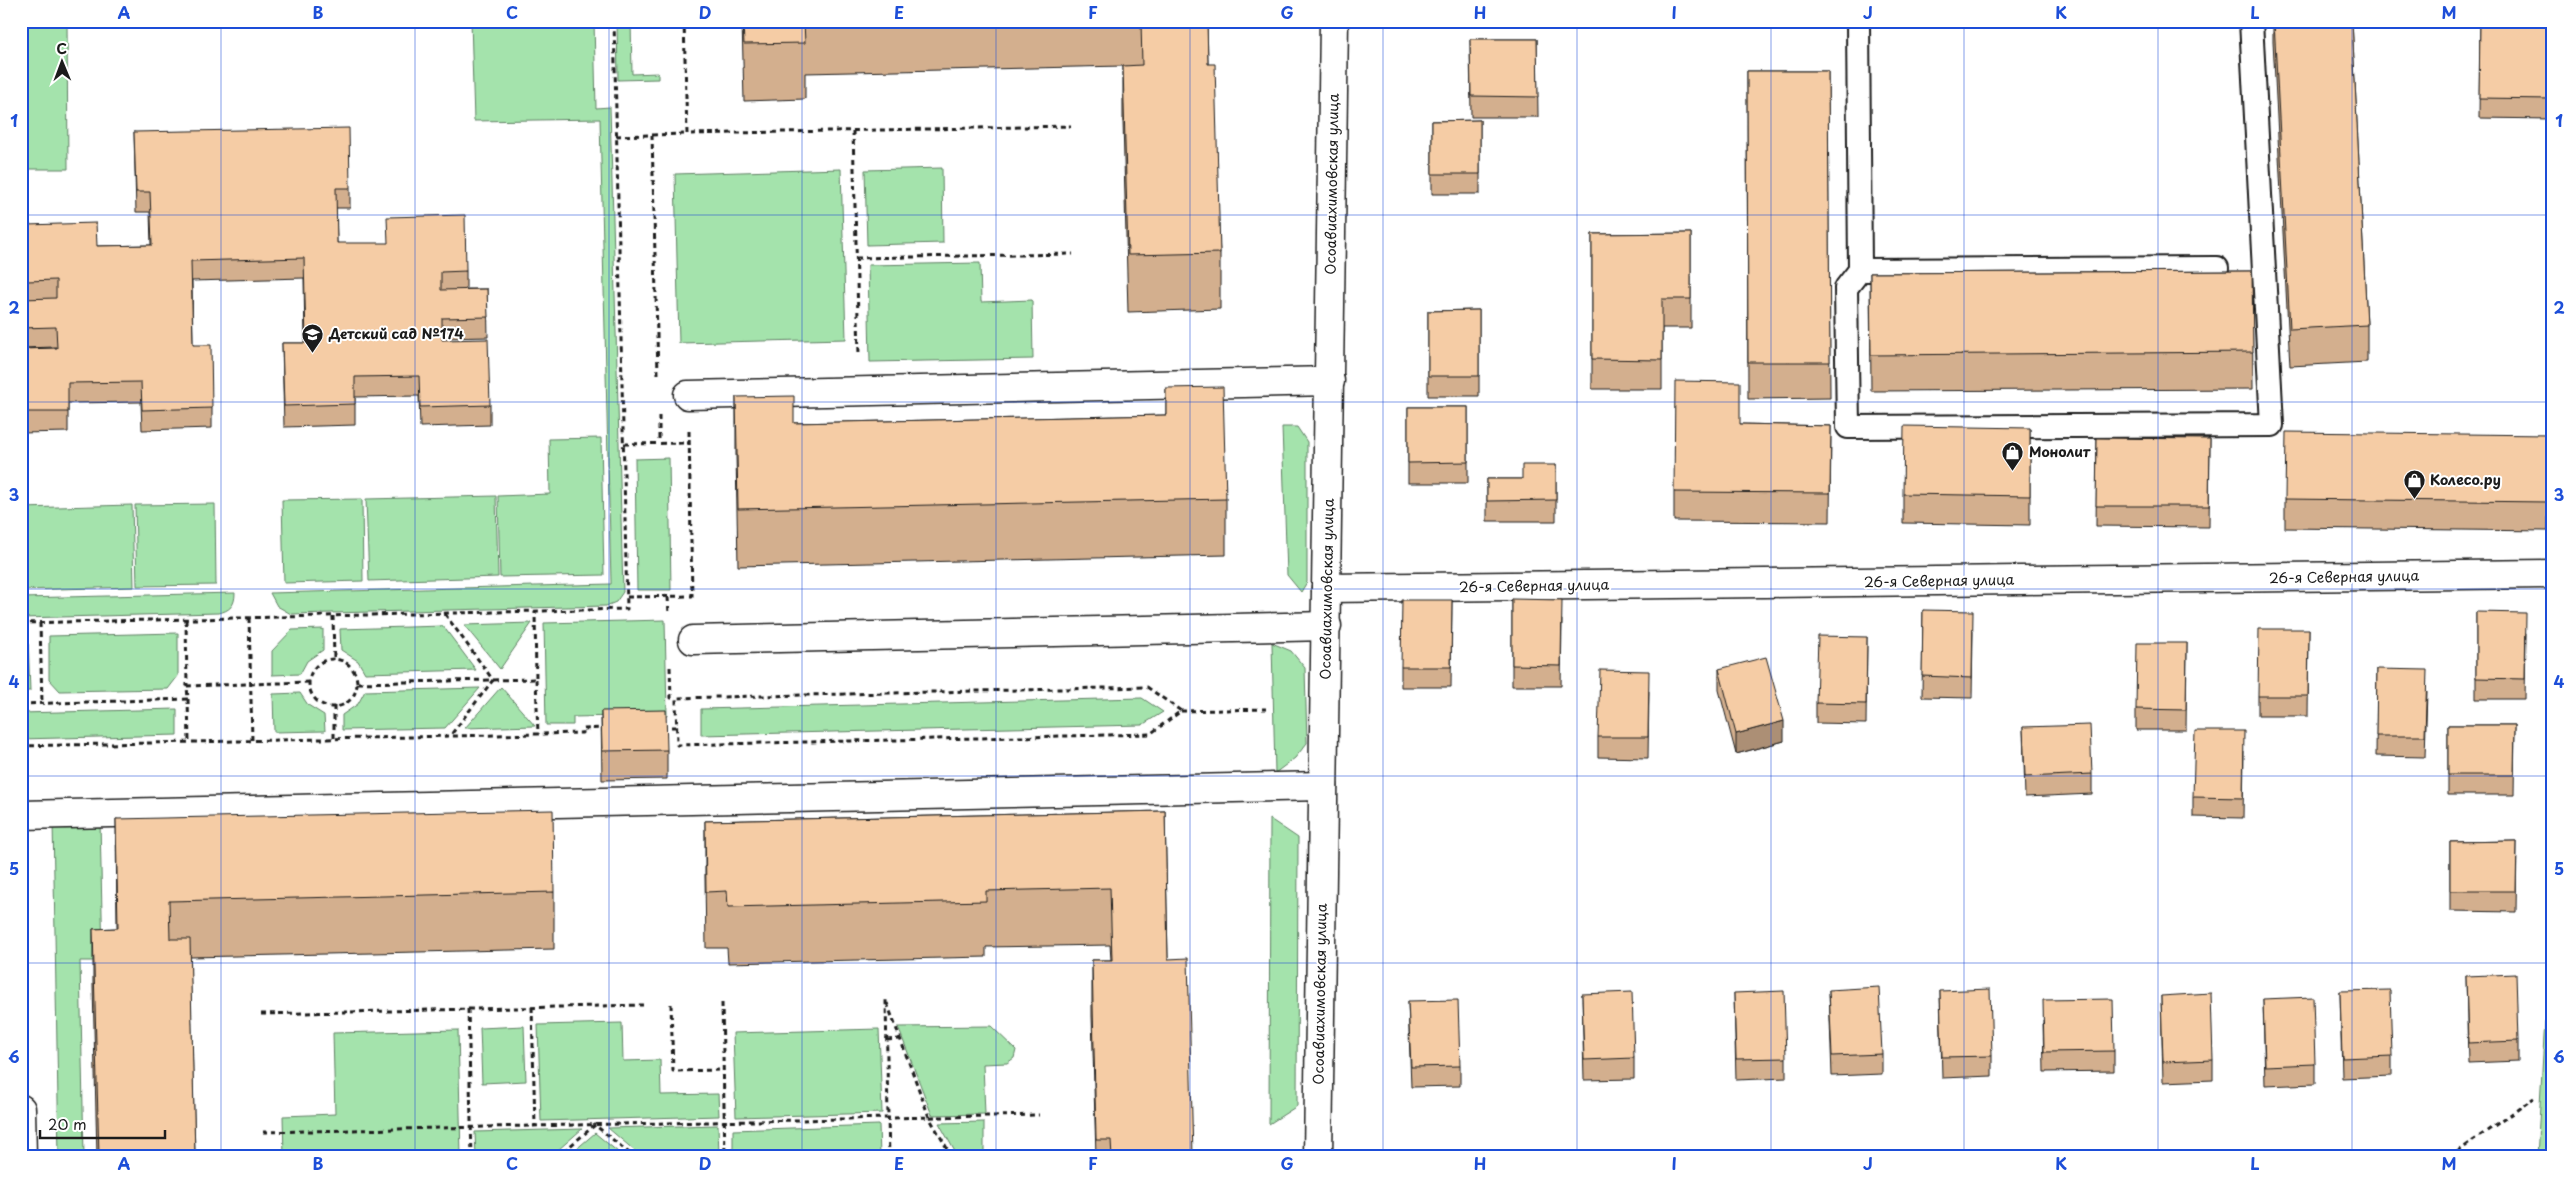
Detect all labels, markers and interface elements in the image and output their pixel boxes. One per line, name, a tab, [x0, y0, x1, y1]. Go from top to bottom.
text: A	[118, 0, 131, 24]
text: B	[313, 0, 324, 24]
text: C	[506, 0, 518, 24]
text: D	[699, 0, 711, 24]
text: E	[894, 0, 904, 24]
text: F	[1088, 0, 1098, 24]
text: G	[1280, 0, 1294, 24]
text: H	[1474, 0, 1486, 24]
text: I	[1671, 0, 1677, 24]
text: J	[1863, 0, 1873, 24]
text: K	[2055, 0, 2067, 24]
text: L	[2250, 0, 2260, 24]
text: M	[2441, 0, 2457, 24]
north arrow	[38, 38, 88, 88]
text: С	[56, 38, 67, 59]
street label: Осоавиахимовская улица	[1319, 93, 1344, 275]
text: 1	[10, 108, 18, 132]
text: 1	[2555, 108, 2563, 132]
text: 2	[8, 295, 20, 319]
text: 2	[2553, 295, 2565, 319]
school or university icon: Детский сад №174	[301, 322, 325, 353]
place label: Детский сад №174	[328, 323, 464, 344]
shop icon: Монолит	[2001, 440, 2025, 471]
place label: Монолит	[2029, 441, 2091, 462]
shop icon: Колесо.ру	[2402, 468, 2426, 499]
place label: Колесо.ру	[2430, 469, 2501, 490]
text: 3	[9, 482, 19, 506]
text: 3	[2554, 482, 2564, 506]
street label: Осоавиахимовская улица	[1314, 498, 1339, 680]
street label: 26-я Северная улица	[2269, 565, 2420, 588]
street label: 26-я Северная улица	[1864, 569, 2015, 592]
street label: 26-я Северная улица	[1459, 574, 1610, 597]
text: 4	[9, 669, 20, 693]
text: 4	[2554, 669, 2565, 693]
text: 5	[9, 856, 19, 880]
text: 5	[2554, 856, 2564, 880]
street label: Осоавиахимовская улица	[1307, 903, 1332, 1085]
text: 6	[8, 1044, 20, 1068]
text: 6	[2553, 1044, 2565, 1068]
scale bar	[40, 1108, 165, 1140]
text: 20 m	[48, 1112, 87, 1135]
text: A	[118, 1151, 131, 1175]
text: B	[313, 1151, 324, 1175]
text: C	[506, 1151, 518, 1175]
text: D	[699, 1151, 711, 1175]
text: E	[894, 1151, 904, 1175]
text: F	[1088, 1151, 1098, 1175]
text: G	[1280, 1151, 1294, 1175]
text: H	[1474, 1151, 1486, 1175]
text: I	[1671, 1151, 1677, 1175]
text: J	[1863, 1151, 1873, 1175]
text: K	[2055, 1151, 2067, 1175]
text: L	[2250, 1151, 2260, 1175]
text: M	[2441, 1151, 2457, 1175]

